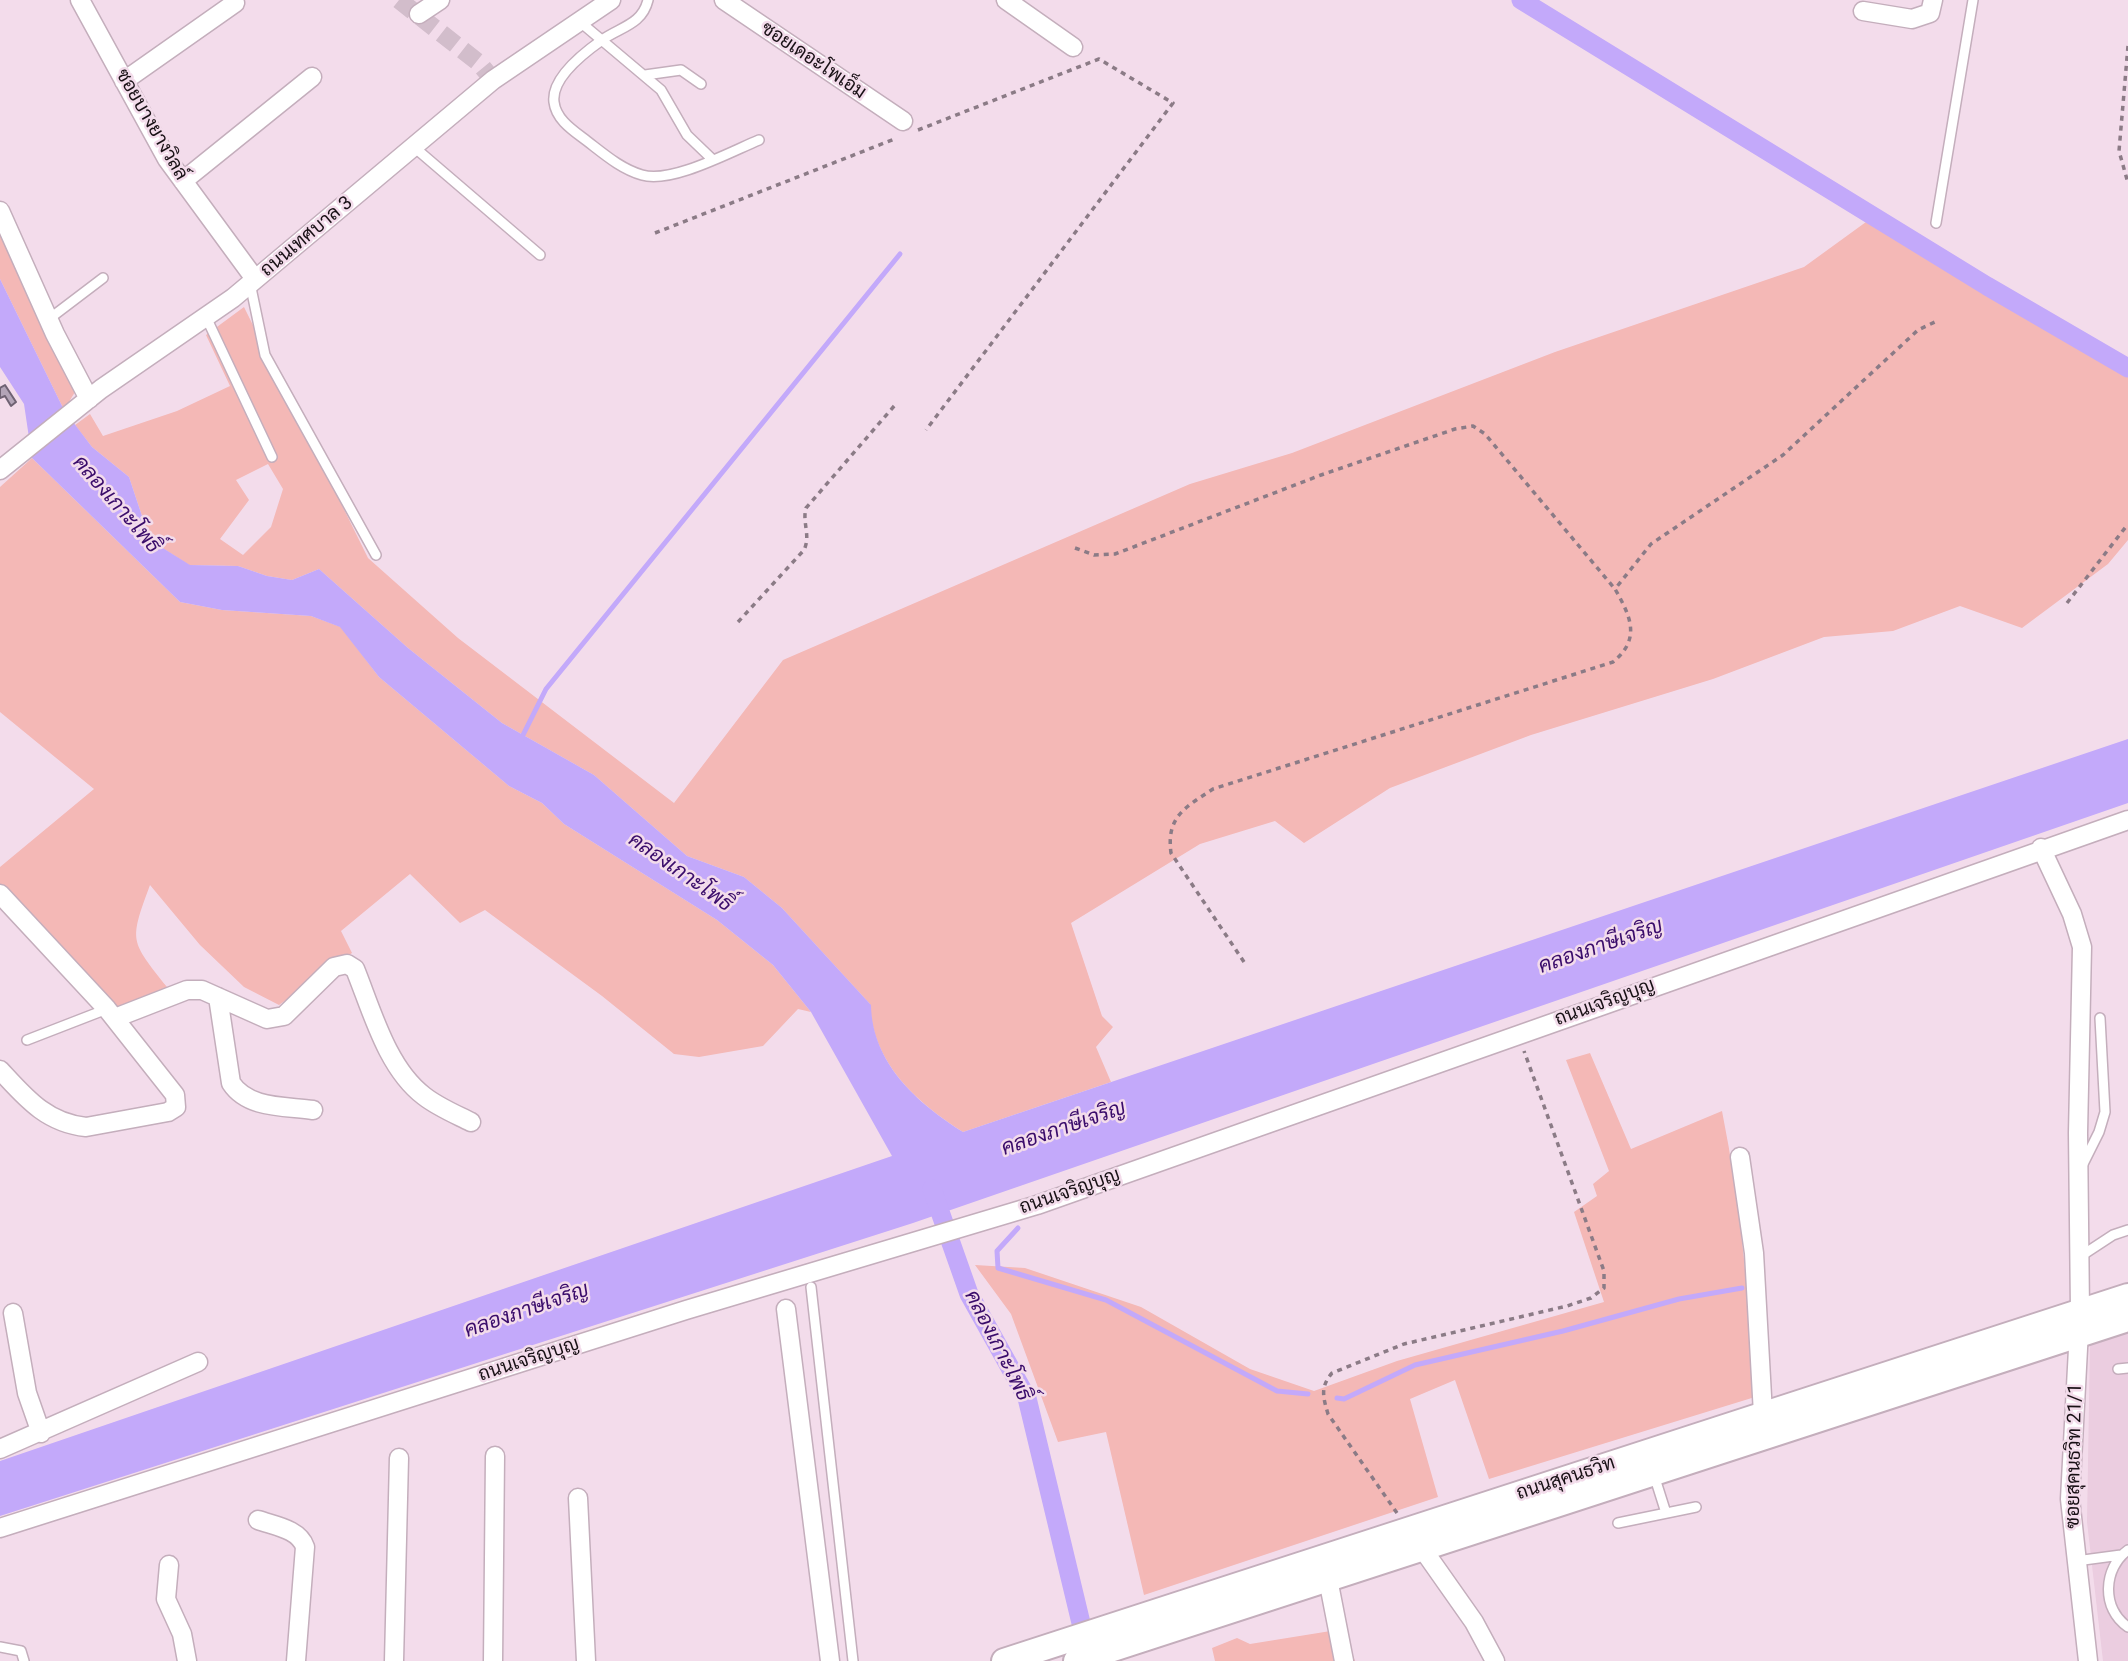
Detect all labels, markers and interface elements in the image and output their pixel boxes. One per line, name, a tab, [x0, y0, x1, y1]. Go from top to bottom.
street label: ซอยเดอะโพเอ็ม	[756, 18, 870, 104]
street label: ซอยบางยางวิลล์	[110, 65, 192, 185]
street label: ถนนเทศบาล 3	[256, 192, 358, 282]
water label: คลองเกาะโพธิ์	[67, 451, 165, 559]
water label: คลองเกาะโพธิ์	[623, 828, 737, 918]
water label: คลองภาษีเจริญ	[1536, 914, 1666, 980]
street label: ถนนเจริญบุญ	[1552, 974, 1658, 1032]
water label: คลองภาษีเจริญ	[999, 1096, 1129, 1162]
street label: ถนนเจริญบุญ	[1017, 1164, 1123, 1220]
water label: คลองภาษีเจริญ	[462, 1278, 592, 1344]
water label: คลองเกาะโพธิ์	[958, 1286, 1036, 1406]
street label: ถนนเจริญบุญ	[476, 1333, 582, 1387]
street label: ซอยสุคนธวิท 21/1	[2062, 1383, 2088, 1529]
street label: ถนนสุคนธวิท	[1514, 1452, 1618, 1506]

